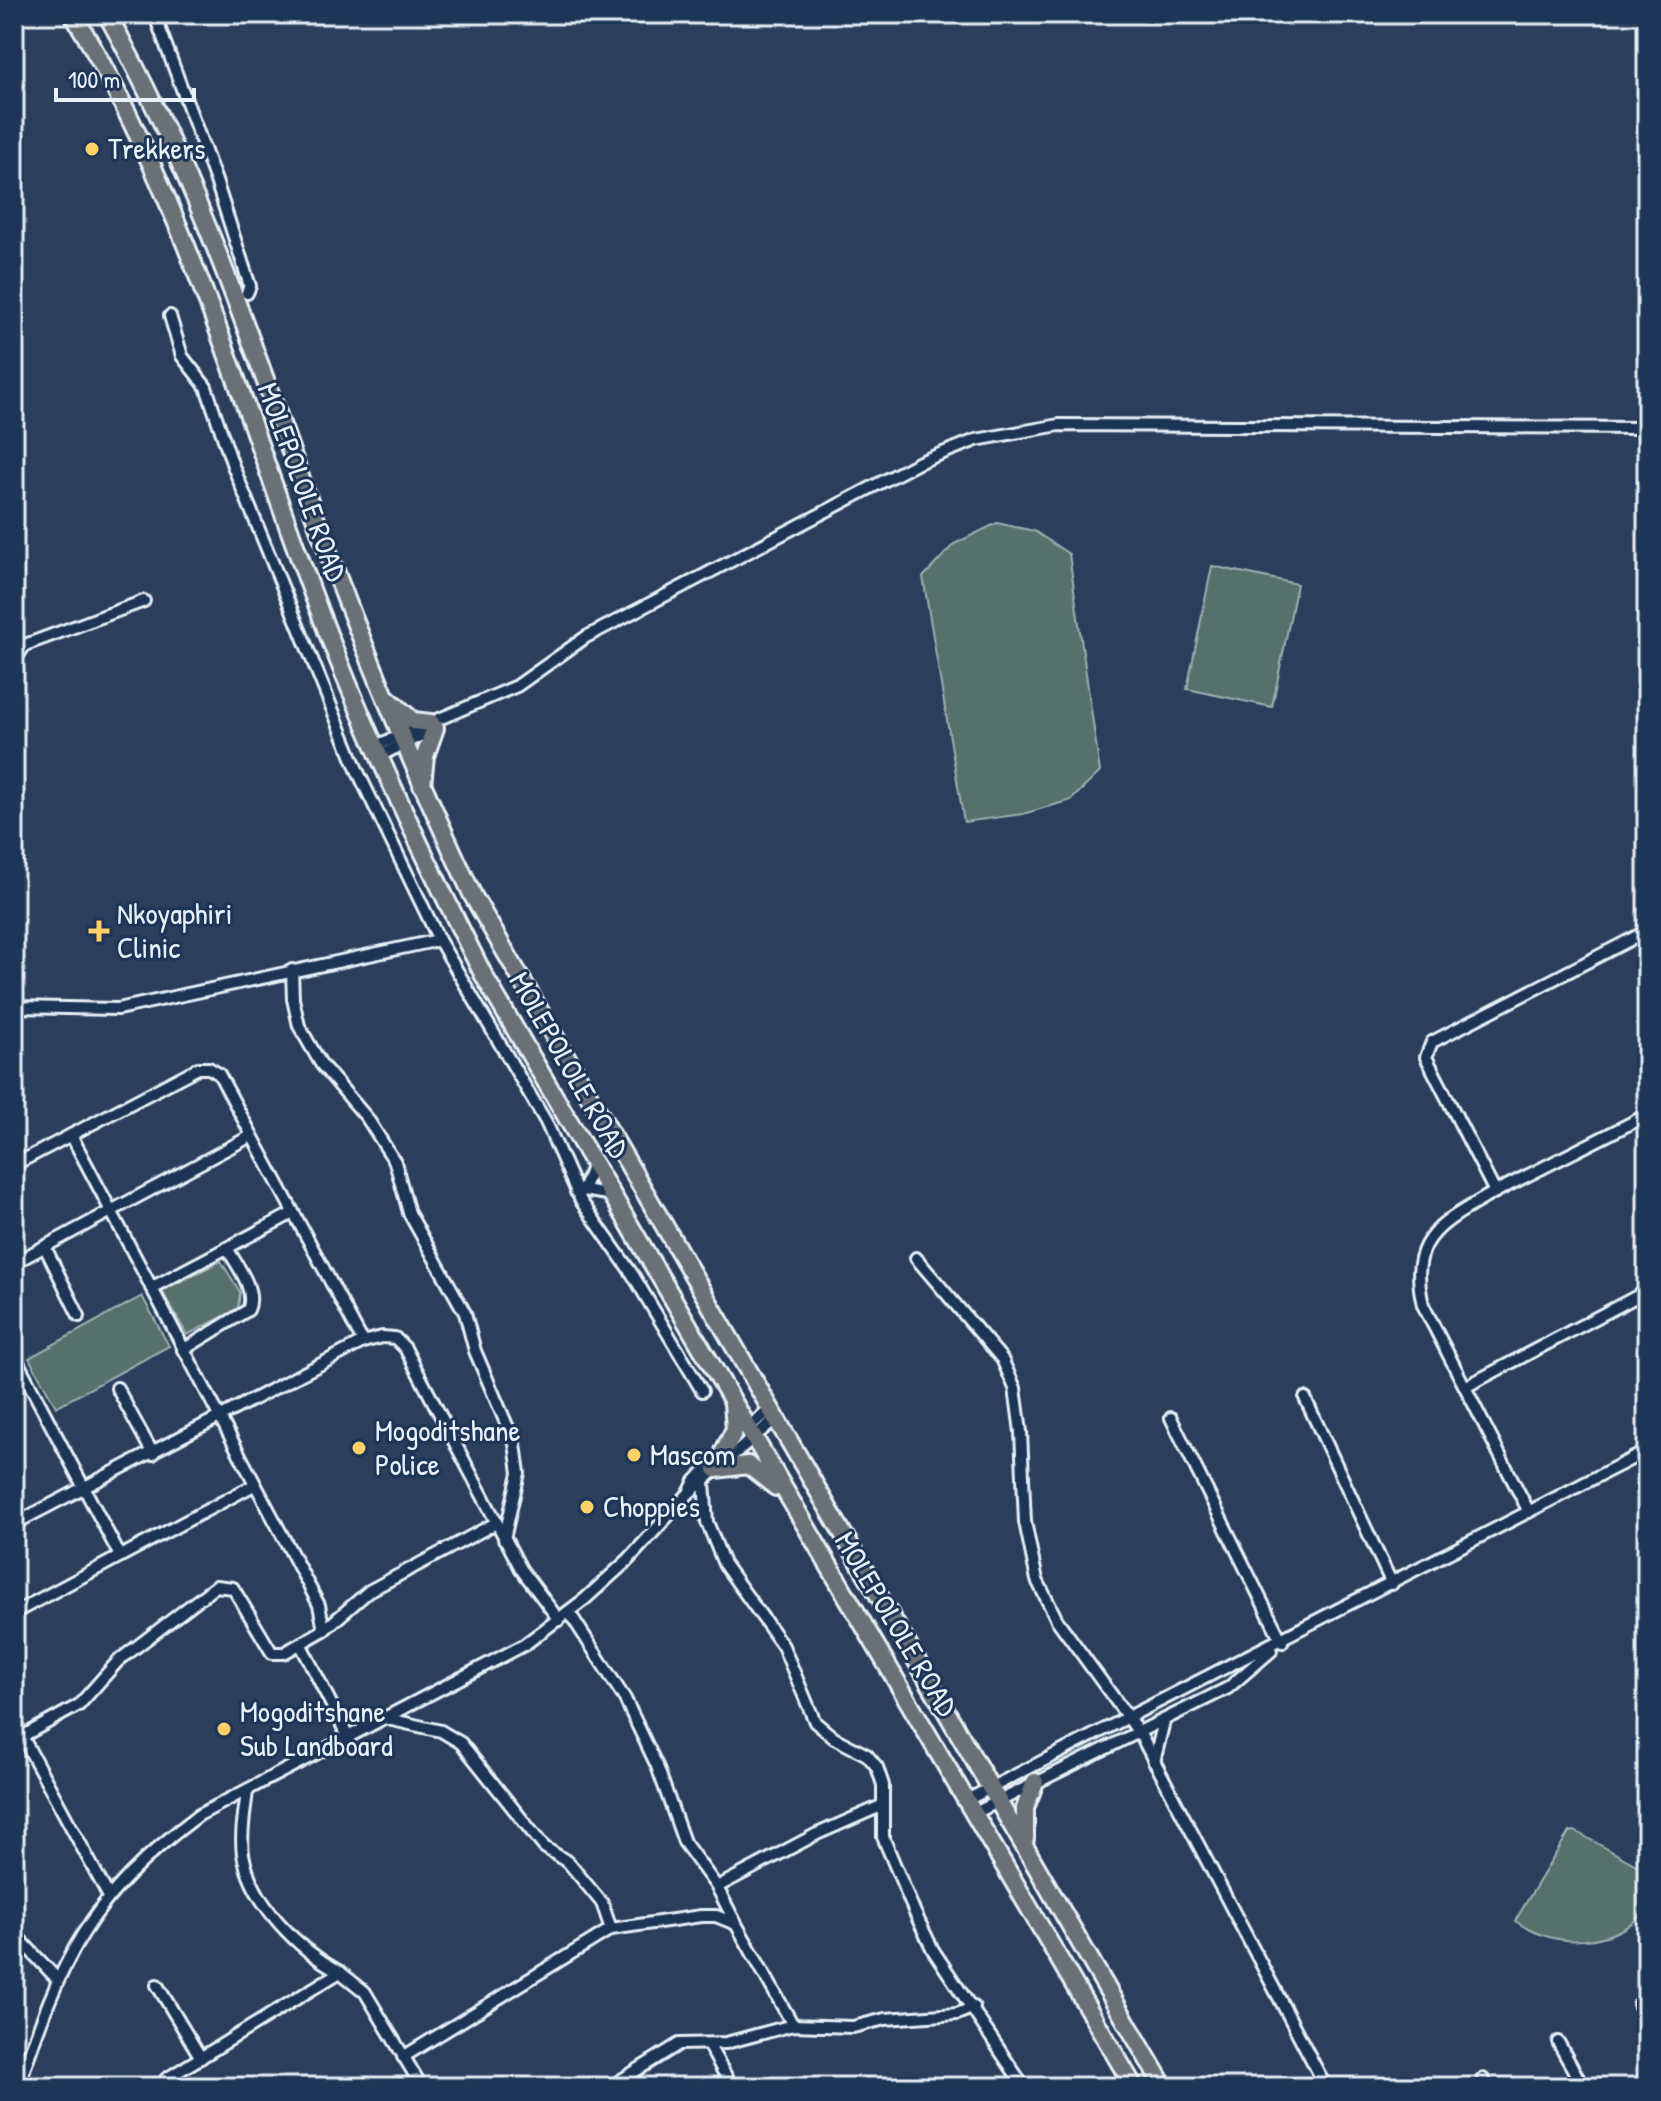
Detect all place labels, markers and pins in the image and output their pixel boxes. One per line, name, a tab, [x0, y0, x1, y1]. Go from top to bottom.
place label: Trekkers	[108, 128, 205, 168]
marker: Trekkers	[83, 140, 101, 158]
place label: Nkoyaphiri Clinic	[117, 893, 232, 967]
marker: Nkoyaphiri Clinic	[88, 920, 110, 942]
place label: Mogoditshane Police	[375, 1410, 521, 1484]
place label: Mascom	[650, 1434, 735, 1474]
marker: Mogoditshane Police	[350, 1439, 368, 1457]
marker: Mascom	[625, 1446, 643, 1464]
place label: Choppies	[603, 1486, 700, 1526]
marker: Choppies	[578, 1498, 596, 1516]
place label: Mogoditshane Sub Landboard	[240, 1691, 393, 1765]
marker: Mogoditshane Sub Landboard	[215, 1720, 233, 1738]

